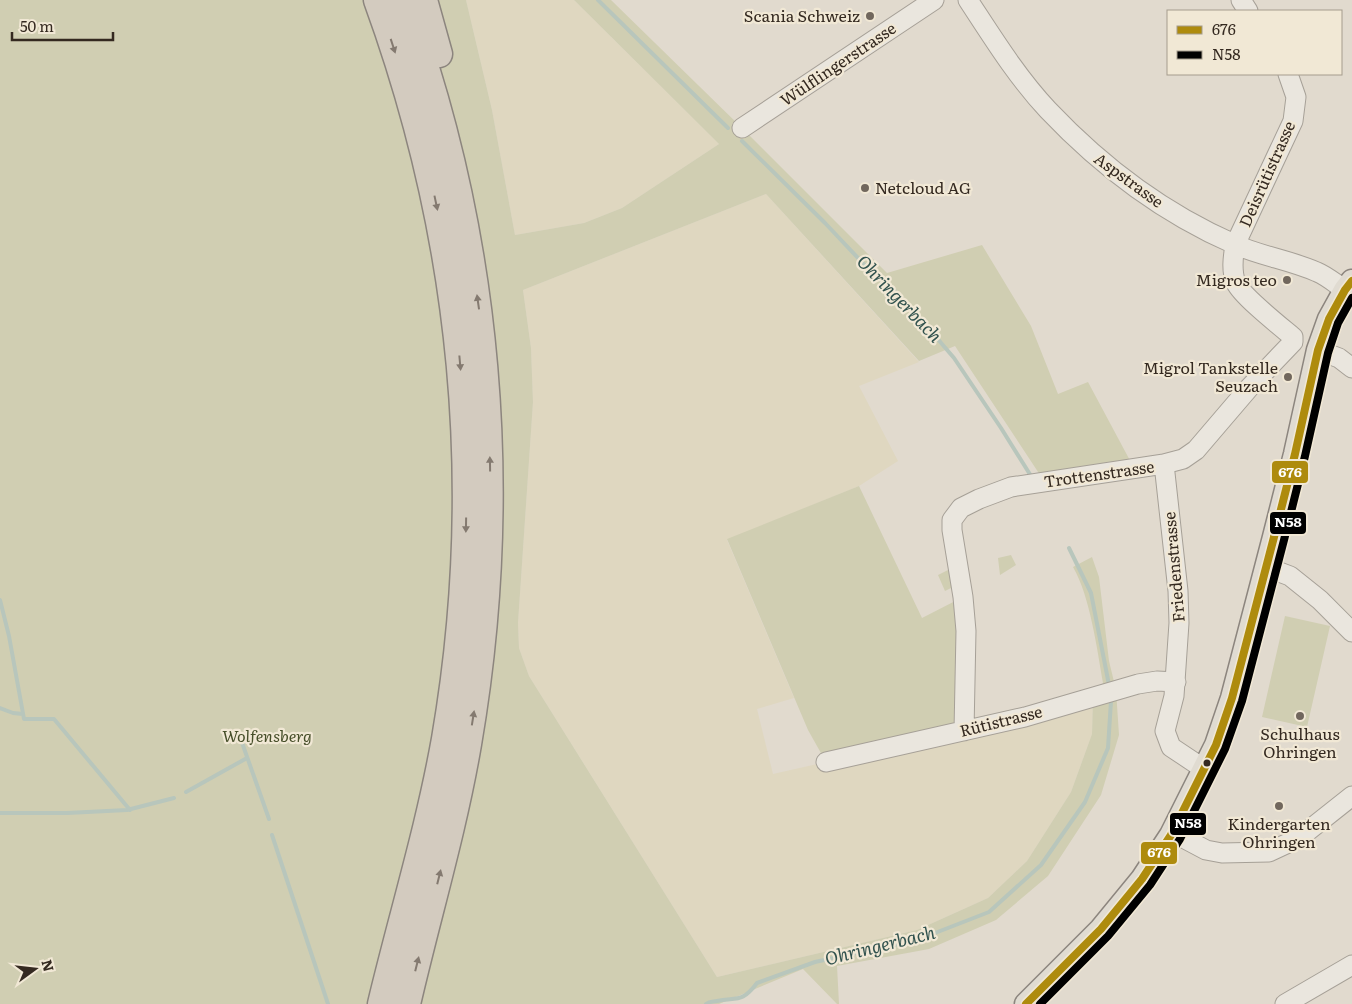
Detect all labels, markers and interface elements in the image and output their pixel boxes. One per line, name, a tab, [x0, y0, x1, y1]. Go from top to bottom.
place label: Scania Schweiz	[744, 3, 860, 27]
scale bar	[12, 10, 114, 42]
marker: Scania Schweiz	[864, 10, 876, 22]
legend	[1167, 10, 1342, 75]
text: 50 m	[20, 14, 54, 37]
street label: Wülflingerstrasse	[775, 15, 900, 111]
text: 676	[1212, 17, 1236, 40]
one-way arrow	[389, 39, 397, 54]
text: N58	[1212, 42, 1240, 65]
street label: Deisrütistrasse	[1232, 117, 1300, 231]
street label: Aspstrasse	[1090, 146, 1169, 213]
place label: Netcloud AG	[875, 175, 971, 199]
marker: Netcloud AG	[859, 182, 871, 194]
one-way arrow	[432, 195, 440, 210]
water label: Ohringerbach	[851, 248, 949, 348]
place label: Migros teo	[1196, 267, 1277, 291]
marker: Migros teo	[1281, 274, 1293, 286]
one-way arrow	[474, 293, 482, 309]
one-way arrow	[457, 355, 465, 371]
place label: Migrol Tankstelle Seuzach	[1143, 355, 1278, 397]
marker: Migrol Tankstelle Seuzach	[1282, 371, 1294, 383]
street label: Trottenstrasse	[1042, 453, 1156, 493]
one-way arrow	[486, 455, 494, 471]
line badge: 676	[1271, 460, 1309, 484]
text: 676	[1278, 461, 1302, 481]
street label: Friedenstrasse	[1156, 511, 1190, 623]
line badge: N58	[1269, 511, 1307, 535]
text: N58	[1274, 511, 1302, 531]
one-way arrow	[462, 518, 470, 534]
street label: Rütistrasse	[957, 698, 1045, 742]
one-way arrow	[469, 710, 477, 726]
marker: Schulhaus Ohringen	[1294, 710, 1306, 722]
place label: Schulhaus Ohringen	[1260, 721, 1340, 763]
park label: Wolfensberg	[222, 723, 312, 747]
unlabelled marker	[1202, 758, 1212, 768]
marker: Kindergarten Ohringen	[1273, 800, 1285, 812]
place label: Kindergarten Ohringen	[1227, 811, 1331, 853]
line badge: N58	[1169, 812, 1207, 836]
text: N58	[1174, 812, 1202, 832]
line badge: 676	[1140, 841, 1178, 865]
text: 676	[1147, 841, 1171, 861]
one-way arrow	[435, 869, 443, 884]
water label: Ohringerbach	[822, 918, 938, 971]
north arrow	[10, 944, 60, 994]
one-way arrow	[413, 956, 421, 972]
text: N	[37, 957, 60, 974]

